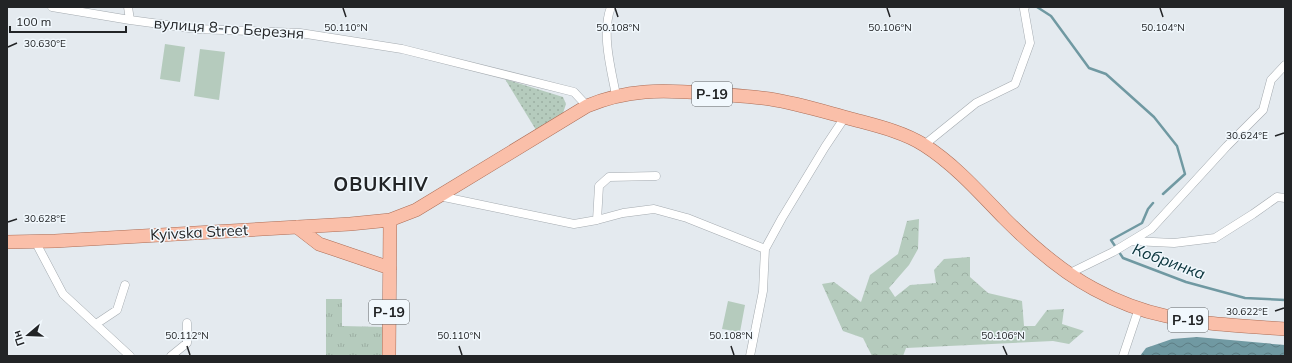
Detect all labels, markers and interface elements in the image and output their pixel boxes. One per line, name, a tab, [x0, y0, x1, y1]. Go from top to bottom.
scale bar	[10, 8, 126, 34]
street label: вулиця 8-го Березня	[153, 13, 305, 43]
text: 100 m	[16, 14, 51, 29]
text: 50.110°N	[324, 21, 368, 34]
text: 50.108°N	[596, 21, 640, 34]
text: 50.106°N	[868, 21, 912, 34]
text: 50.104°N	[1141, 21, 1185, 34]
text: 30.630°E	[24, 37, 66, 50]
road number: Р-19	[692, 82, 732, 106]
text: 30.624°E	[1226, 129, 1268, 142]
district label: OBUKHIV	[333, 172, 429, 196]
text: 30.628°E	[24, 212, 66, 225]
street label: Kyivska Street	[150, 220, 248, 244]
water label: Кобринка	[1130, 239, 1208, 284]
road number: Р-19	[369, 300, 409, 324]
text: 30.622°E	[1226, 305, 1268, 318]
road number: Р-19	[1168, 308, 1208, 332]
north arrow	[8, 315, 48, 355]
text: Пн	[9, 329, 28, 348]
text: 50.112°N	[165, 329, 209, 342]
text: 50.110°N	[437, 329, 481, 342]
text: 50.108°N	[709, 329, 753, 342]
text: 50.106°N	[981, 329, 1025, 342]

